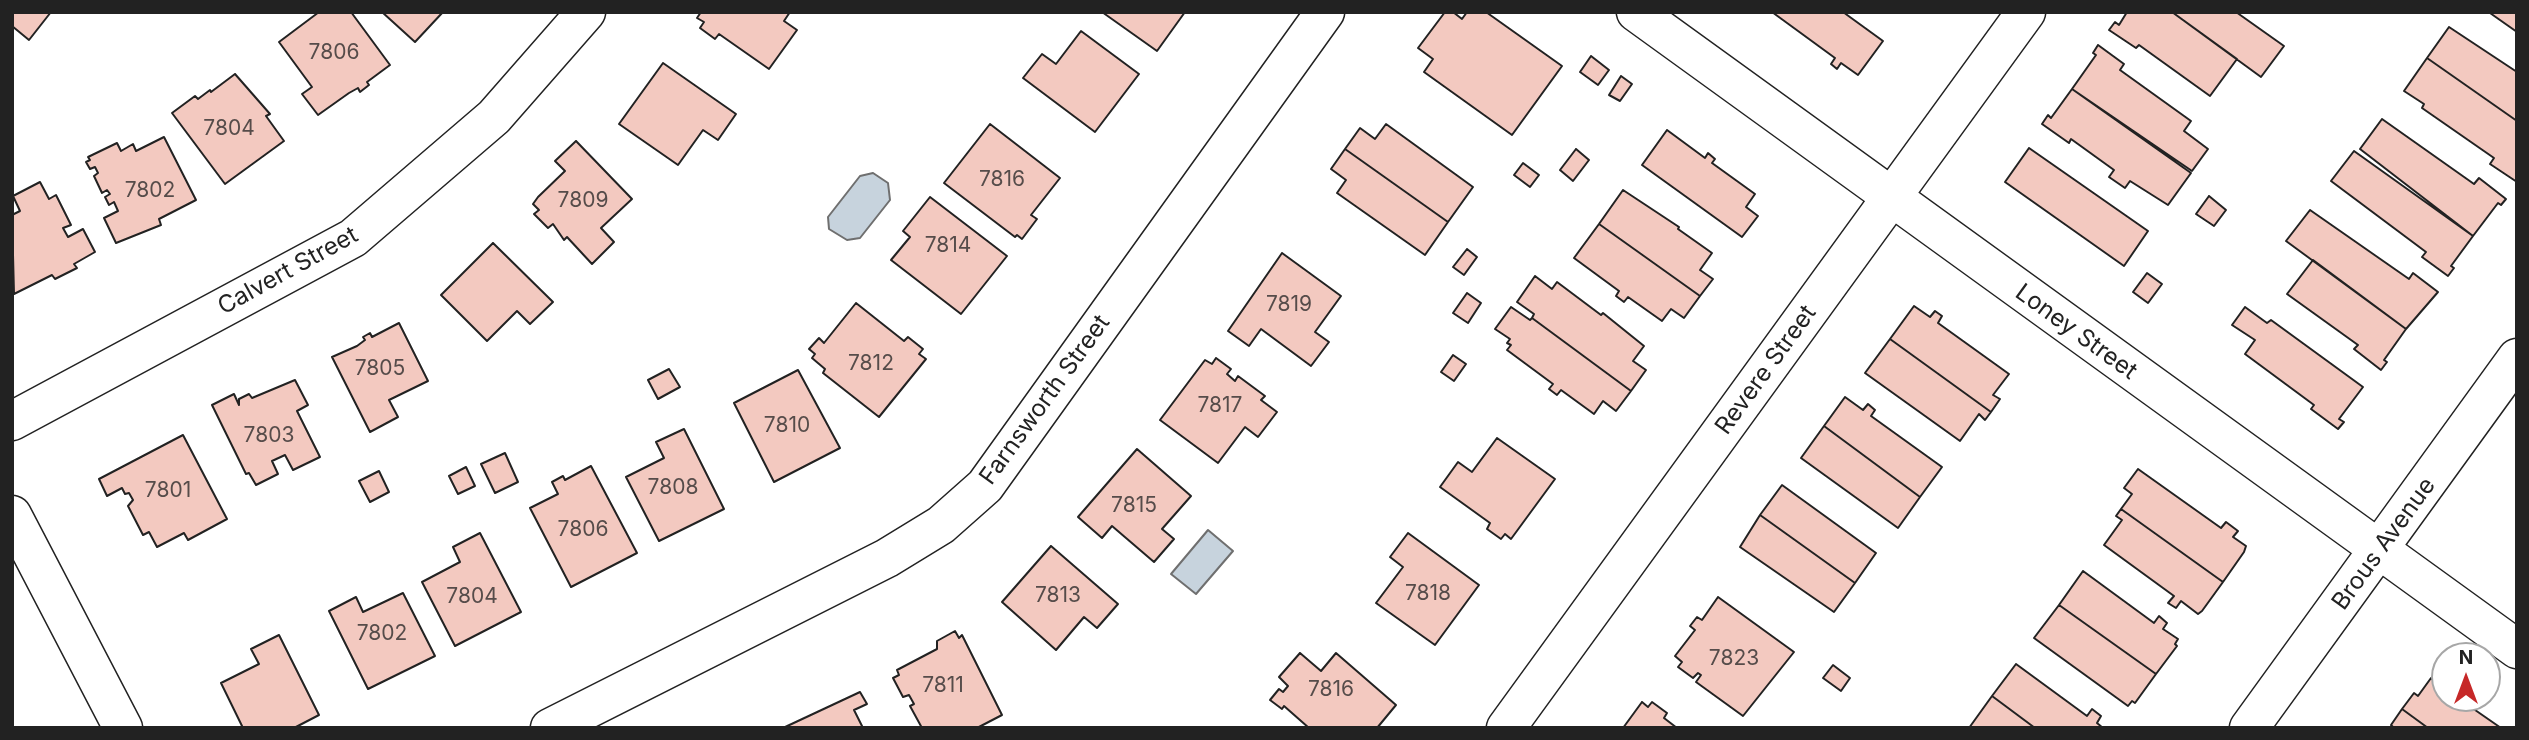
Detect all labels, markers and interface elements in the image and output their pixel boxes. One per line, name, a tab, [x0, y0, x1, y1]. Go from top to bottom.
house number: 7806	[309, 40, 359, 66]
house number: 7804	[203, 116, 255, 142]
house number: 7816	[979, 167, 1025, 193]
house number: 7802	[125, 178, 175, 204]
house number: 7809	[558, 188, 608, 214]
street label: Calvert Street	[213, 221, 363, 321]
house number: 7814	[925, 233, 971, 259]
street label: Loney Street	[2009, 278, 2143, 386]
house number: 7819	[1266, 292, 1312, 318]
street label: Revere Street	[1709, 300, 1823, 440]
street label: Farnsworth Street	[974, 309, 1116, 491]
house number: 7812	[848, 351, 894, 377]
house number: 7805	[355, 356, 405, 382]
house number: 7817	[1197, 393, 1243, 419]
house number: 7810	[764, 413, 810, 439]
house number: 7803	[244, 423, 294, 449]
street label: Brous Avenue	[2326, 472, 2442, 616]
house number: 7808	[648, 475, 698, 501]
house number: 7801	[145, 478, 191, 504]
house number: 7815	[1111, 493, 1157, 519]
house number: 7806	[558, 517, 608, 543]
house number: 7818	[1405, 581, 1451, 607]
house number: 7813	[1035, 583, 1081, 609]
house number: 7804	[446, 584, 498, 610]
house number: 7802	[357, 621, 407, 647]
north arrow	[2431, 642, 2501, 712]
house number: 7823	[1709, 646, 1759, 672]
text: N	[2459, 646, 2473, 669]
house number: 7811	[922, 673, 964, 699]
house number: 7816	[1308, 677, 1354, 703]

